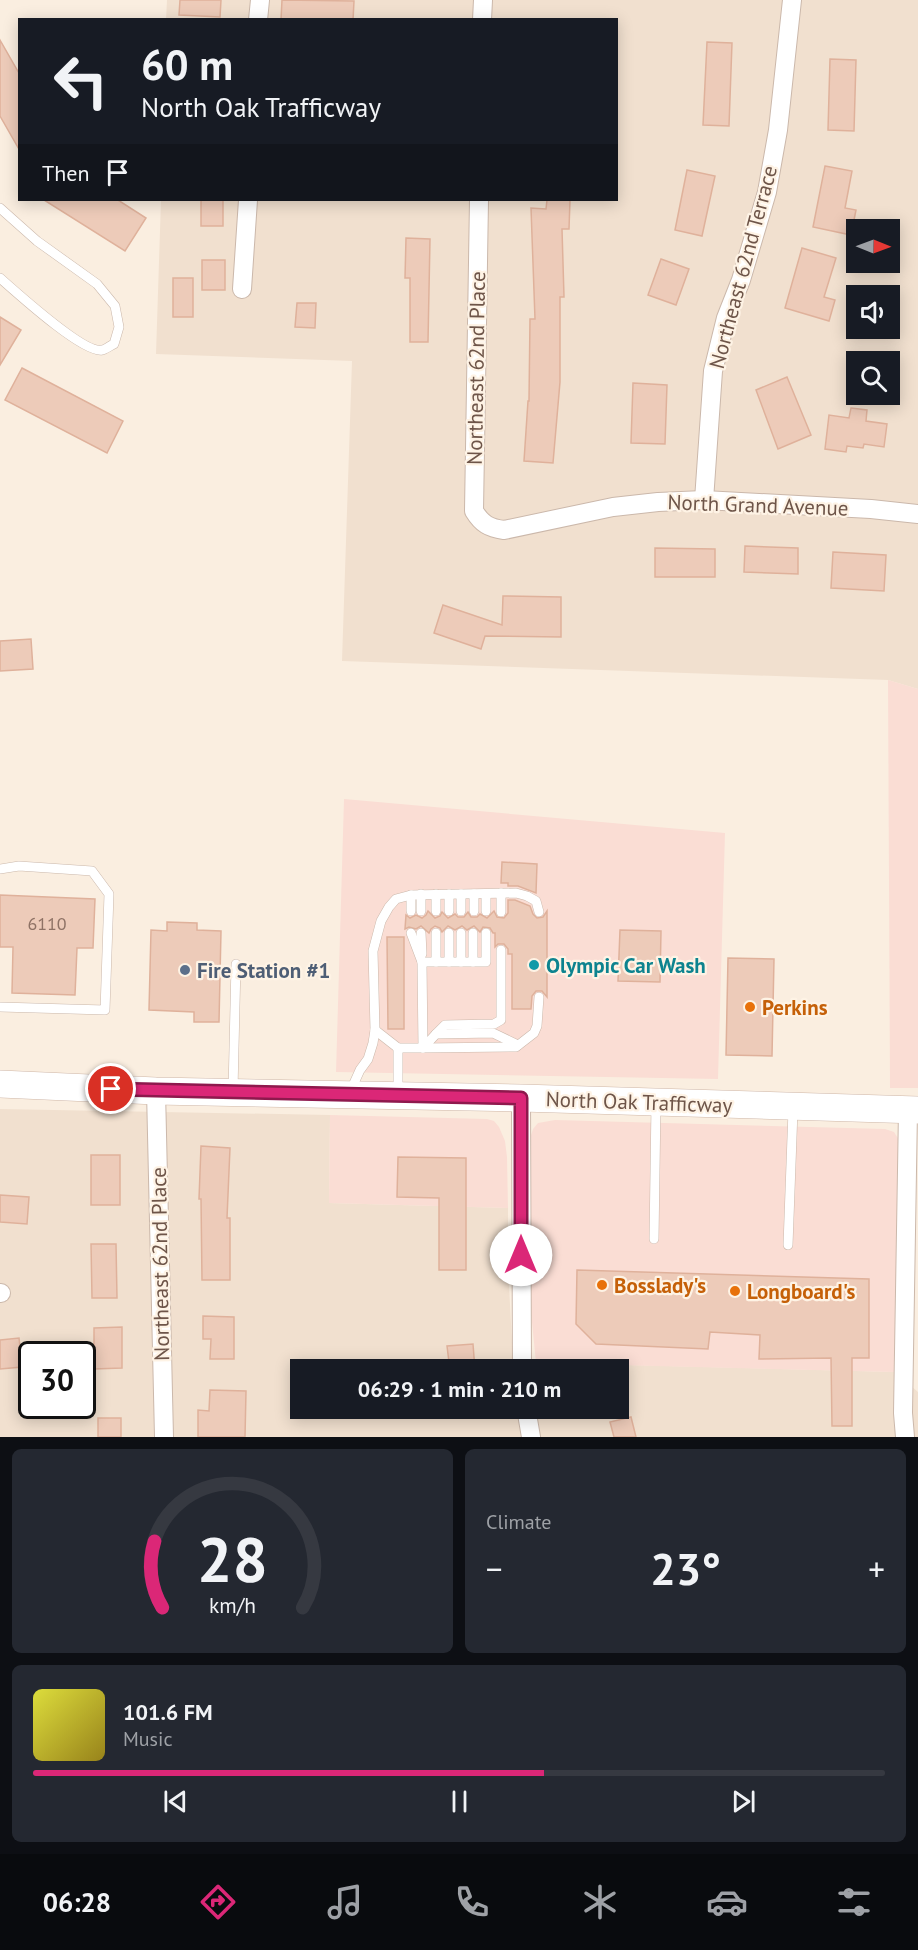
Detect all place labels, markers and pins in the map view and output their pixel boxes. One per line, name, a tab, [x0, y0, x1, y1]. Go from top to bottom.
place label: Olympic Car Wash	[546, 952, 706, 979]
place label: Fire Station #1	[197, 957, 330, 984]
marker: Olympic Car Wash	[527, 958, 541, 972]
marker: Fire Station #1	[178, 963, 192, 977]
place label: Perkins	[762, 994, 828, 1021]
marker: Perkins	[743, 1000, 757, 1014]
pin	[85, 1063, 136, 1114]
place label: Bosslady's	[614, 1272, 706, 1299]
marker: Bosslady's	[595, 1278, 609, 1292]
place label: Longboard's	[747, 1278, 855, 1305]
marker: Longboard's	[728, 1284, 742, 1298]

